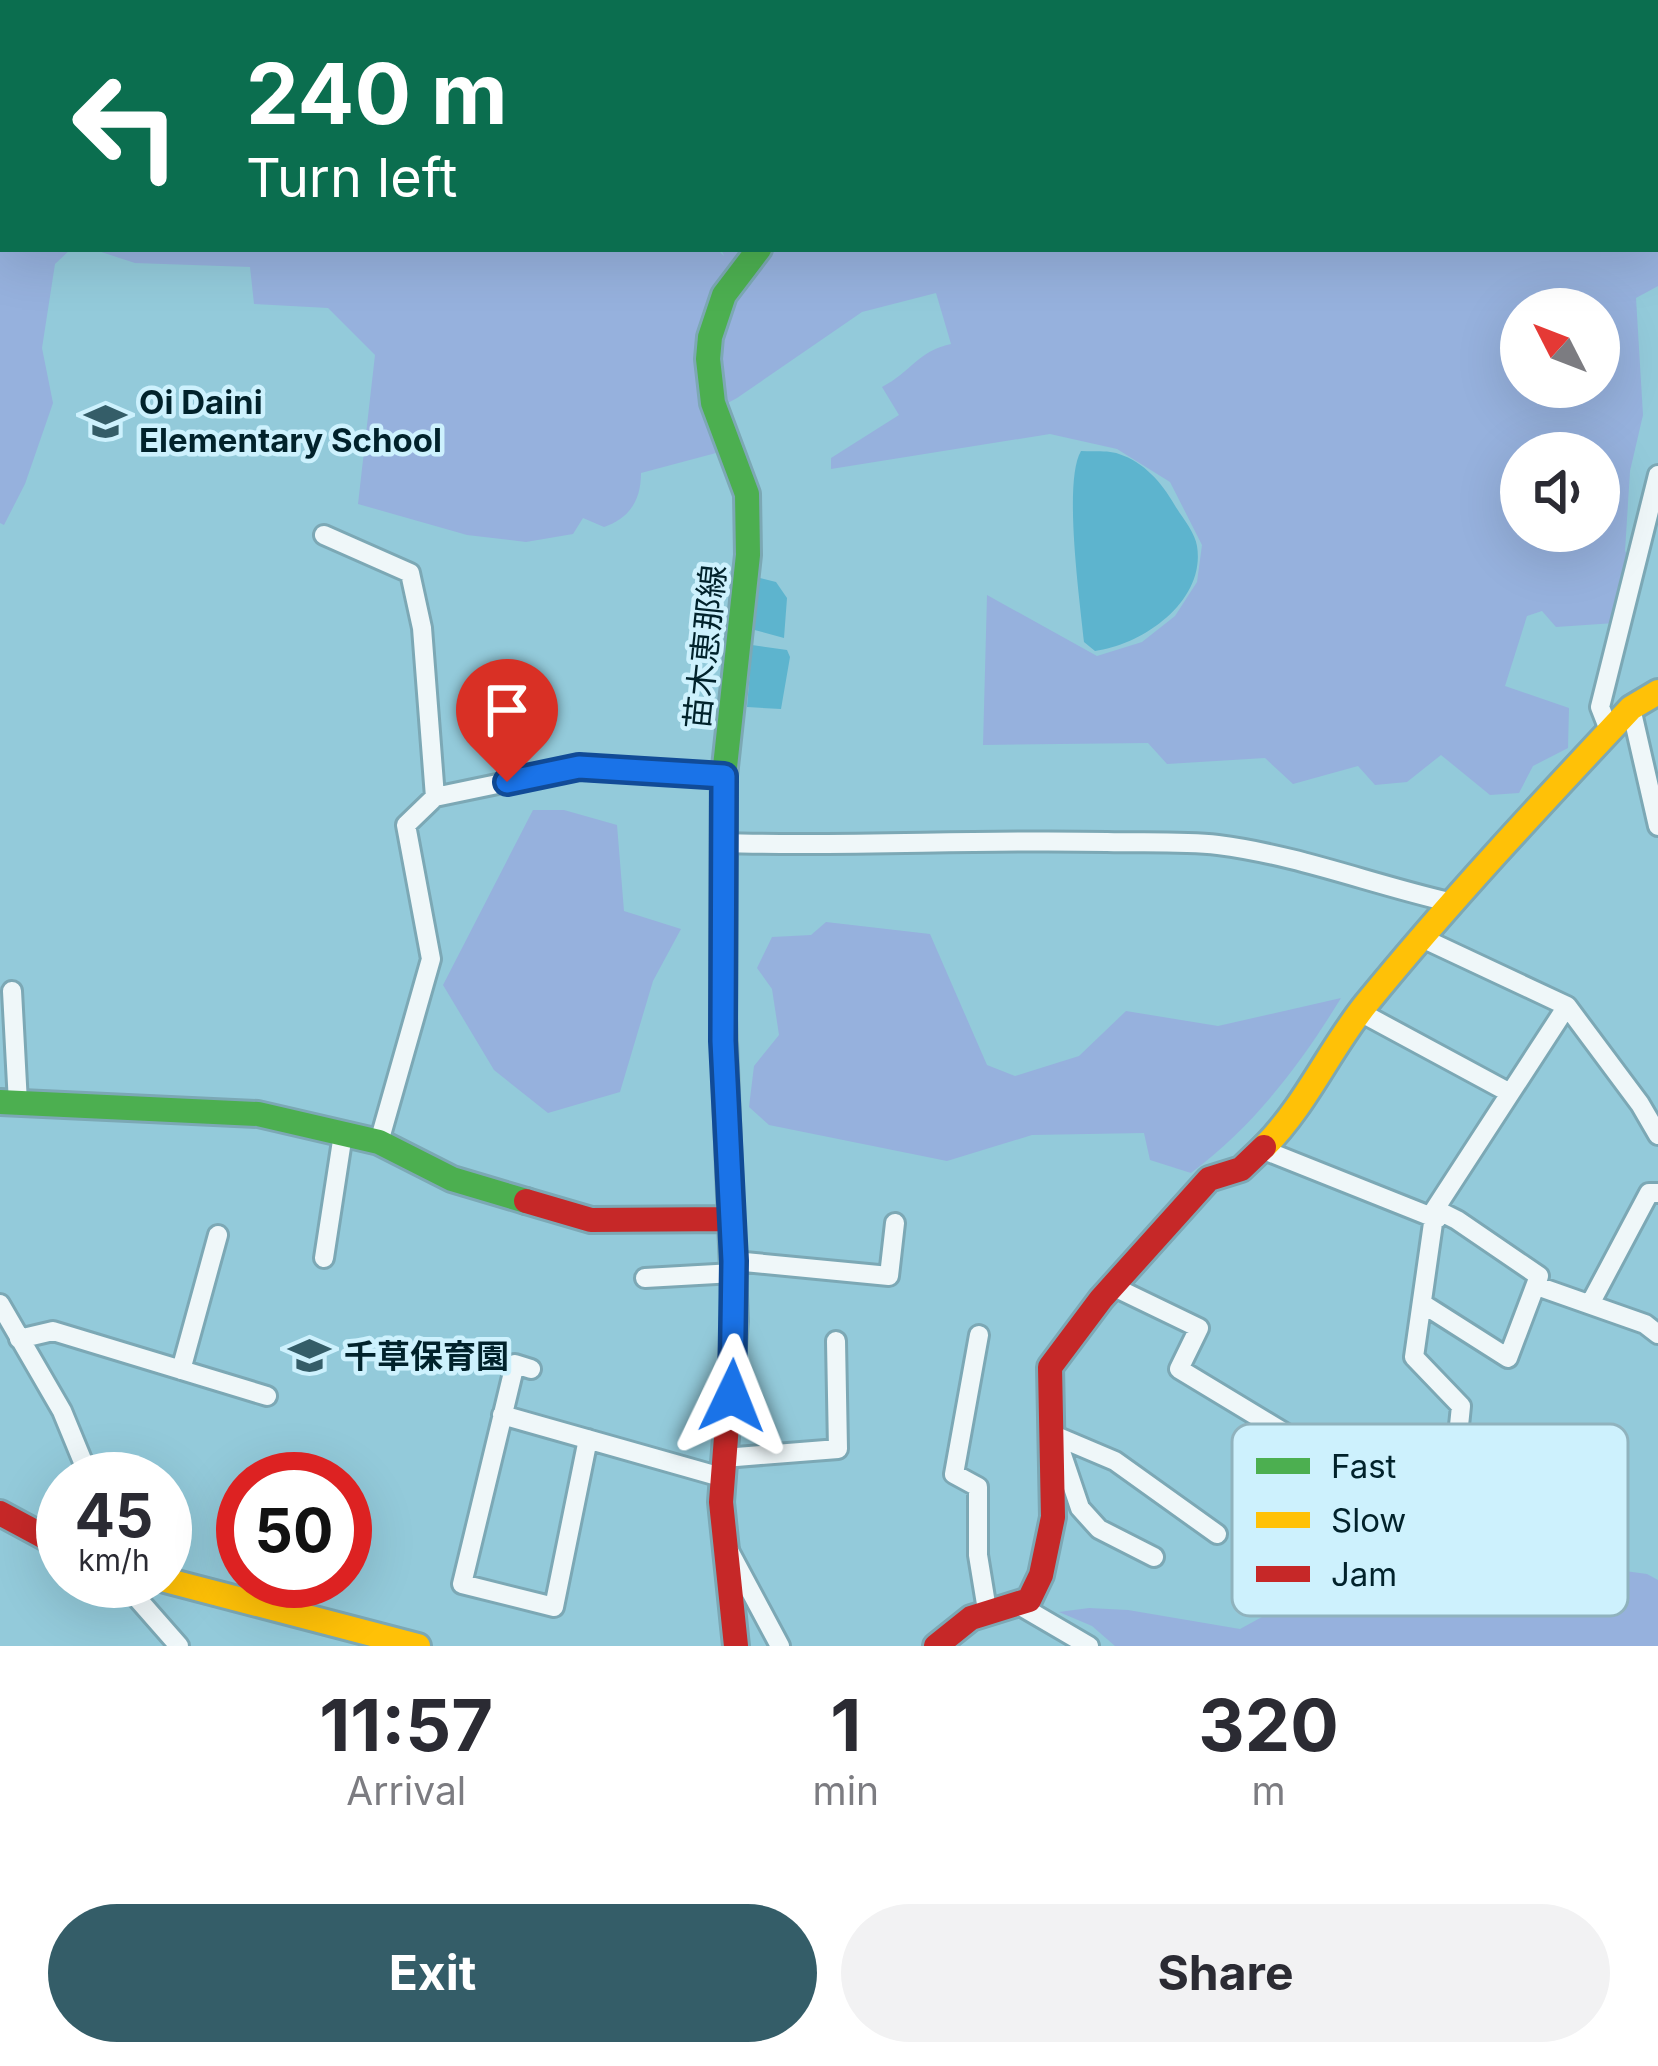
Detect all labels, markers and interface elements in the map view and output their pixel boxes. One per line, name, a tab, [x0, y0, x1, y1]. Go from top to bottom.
text: 240 m	[246, 43, 508, 144]
icon: left	[48, 48, 204, 204]
text: Turn left	[246, 145, 457, 210]
north arrow	[1500, 288, 1620, 408]
map controls	[1500, 288, 1620, 552]
place label: Oi Daini Elementary School	[139, 382, 442, 460]
school or university icon: Oi Daini Elementary School	[82, 398, 128, 444]
button: sound	[1500, 432, 1620, 552]
street label: 苗木恵那線	[676, 563, 734, 731]
pin	[456, 659, 558, 782]
icon: arrive	[474, 677, 540, 743]
school or university icon: 千草保育園	[287, 1333, 333, 1379]
position arrow	[669, 1333, 795, 1459]
place label: 千草保育園	[344, 1336, 509, 1376]
legend	[1232, 1424, 1628, 1616]
text: Fast	[1331, 1446, 1397, 1486]
speed limit sign: 50	[216, 1452, 372, 1608]
text: 45	[75, 1479, 153, 1551]
text: Slow	[1331, 1500, 1406, 1540]
text: km/h	[78, 1542, 150, 1578]
text: Jam	[1331, 1554, 1397, 1594]
text: 11:57	[319, 1681, 493, 1768]
text: 1	[830, 1681, 861, 1768]
text: 320	[1198, 1681, 1339, 1768]
text: Arrival	[346, 1767, 466, 1814]
text: min	[812, 1767, 879, 1814]
text: m	[1251, 1767, 1286, 1814]
button: Exit	[48, 1904, 817, 2042]
button: Share	[841, 1904, 1610, 2042]

